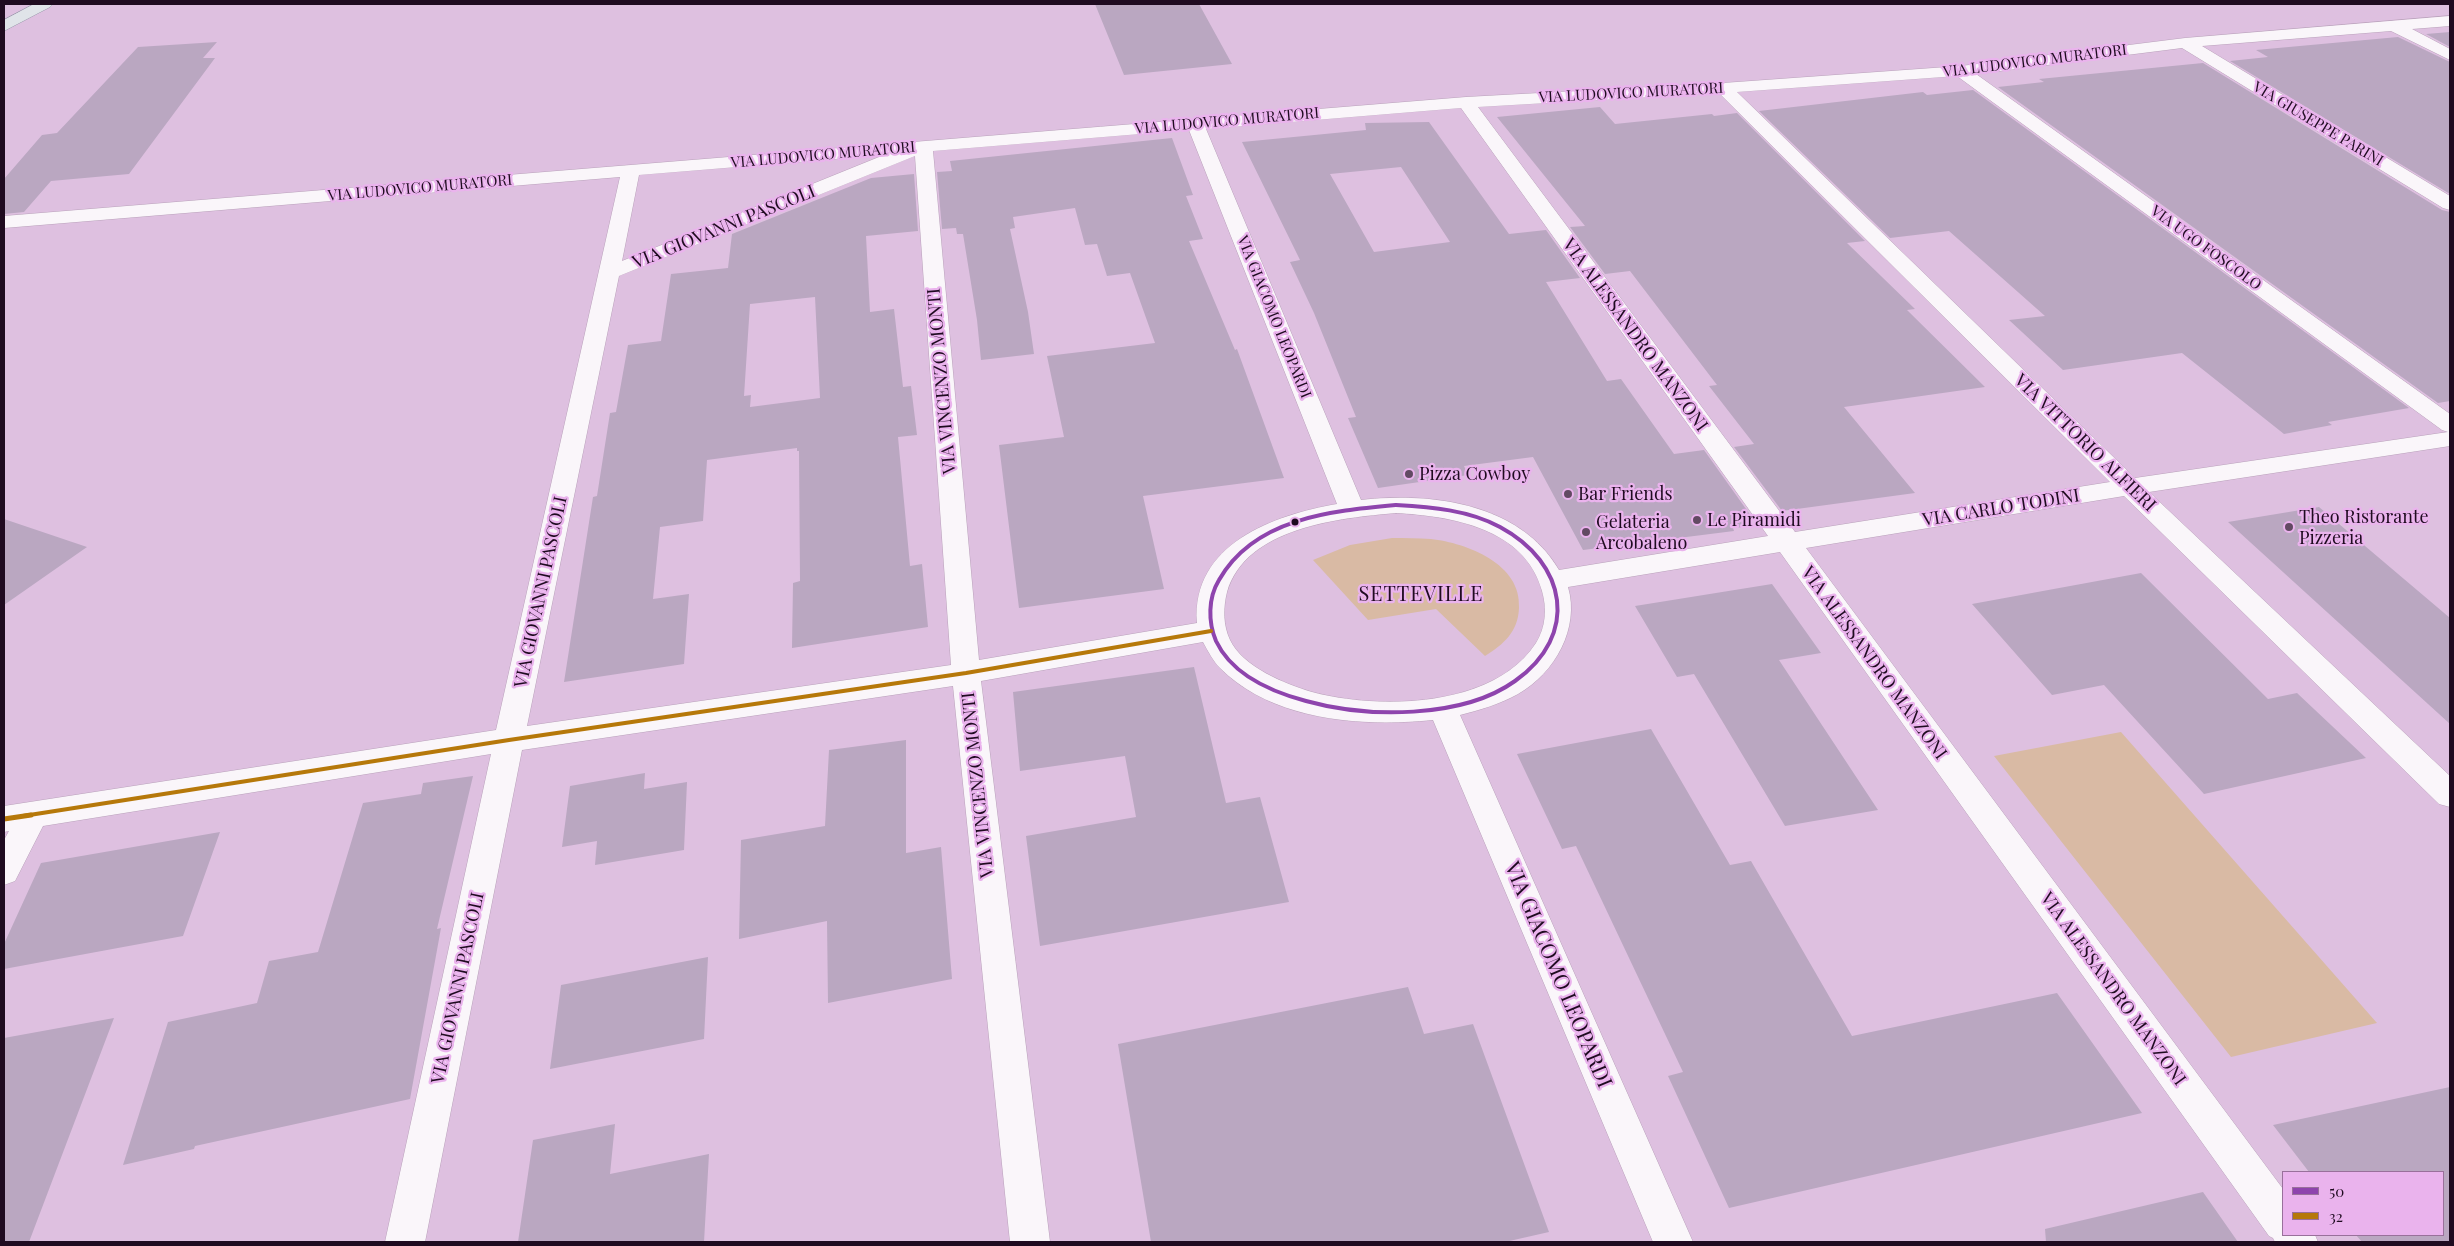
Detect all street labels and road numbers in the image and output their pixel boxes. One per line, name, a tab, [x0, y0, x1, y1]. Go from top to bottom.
street label: VIA LUDOVICO MURATORI	[1942, 41, 2128, 81]
street label: VIA GIUSEPPE PARINI	[2249, 78, 2387, 170]
street label: VIA LUDOVICO MURATORI	[1538, 79, 1724, 107]
street label: VIA LUDOVICO MURATORI	[1134, 104, 1320, 138]
street label: VIA LUDOVICO MURATORI	[730, 138, 916, 172]
street label: VIA LUDOVICO MURATORI	[327, 171, 513, 205]
street label: VIA GIOVANNI PASCOLI	[629, 180, 819, 274]
street label: VIA UGO FOSCOLO	[2147, 202, 2265, 294]
street label: VIA GIACOMO LEOPARDI	[1233, 233, 1315, 401]
street label: VIA ALESSANDRO MANZONI	[1558, 234, 1712, 436]
street label: VIA VINCENZO MONTI	[923, 287, 961, 475]
street label: VIA VITTORIO ALFIERI	[2010, 370, 2160, 516]
street label: VIA CARLO TODINI	[1921, 485, 2081, 531]
street label: VIA GIOVANNI PASCOLI	[510, 494, 572, 690]
street label: VIA ALESSANDRO MANZONI	[1797, 562, 1951, 764]
street label: VIA VINCENZO MONTI	[958, 691, 998, 879]
street label: VIA GIACOMO LEOPARDI	[1499, 858, 1617, 1092]
street label: VIA ALESSANDRO MANZONI	[2036, 888, 2190, 1090]
street label: VIA GIOVANNI PASCOLI	[427, 890, 489, 1086]

